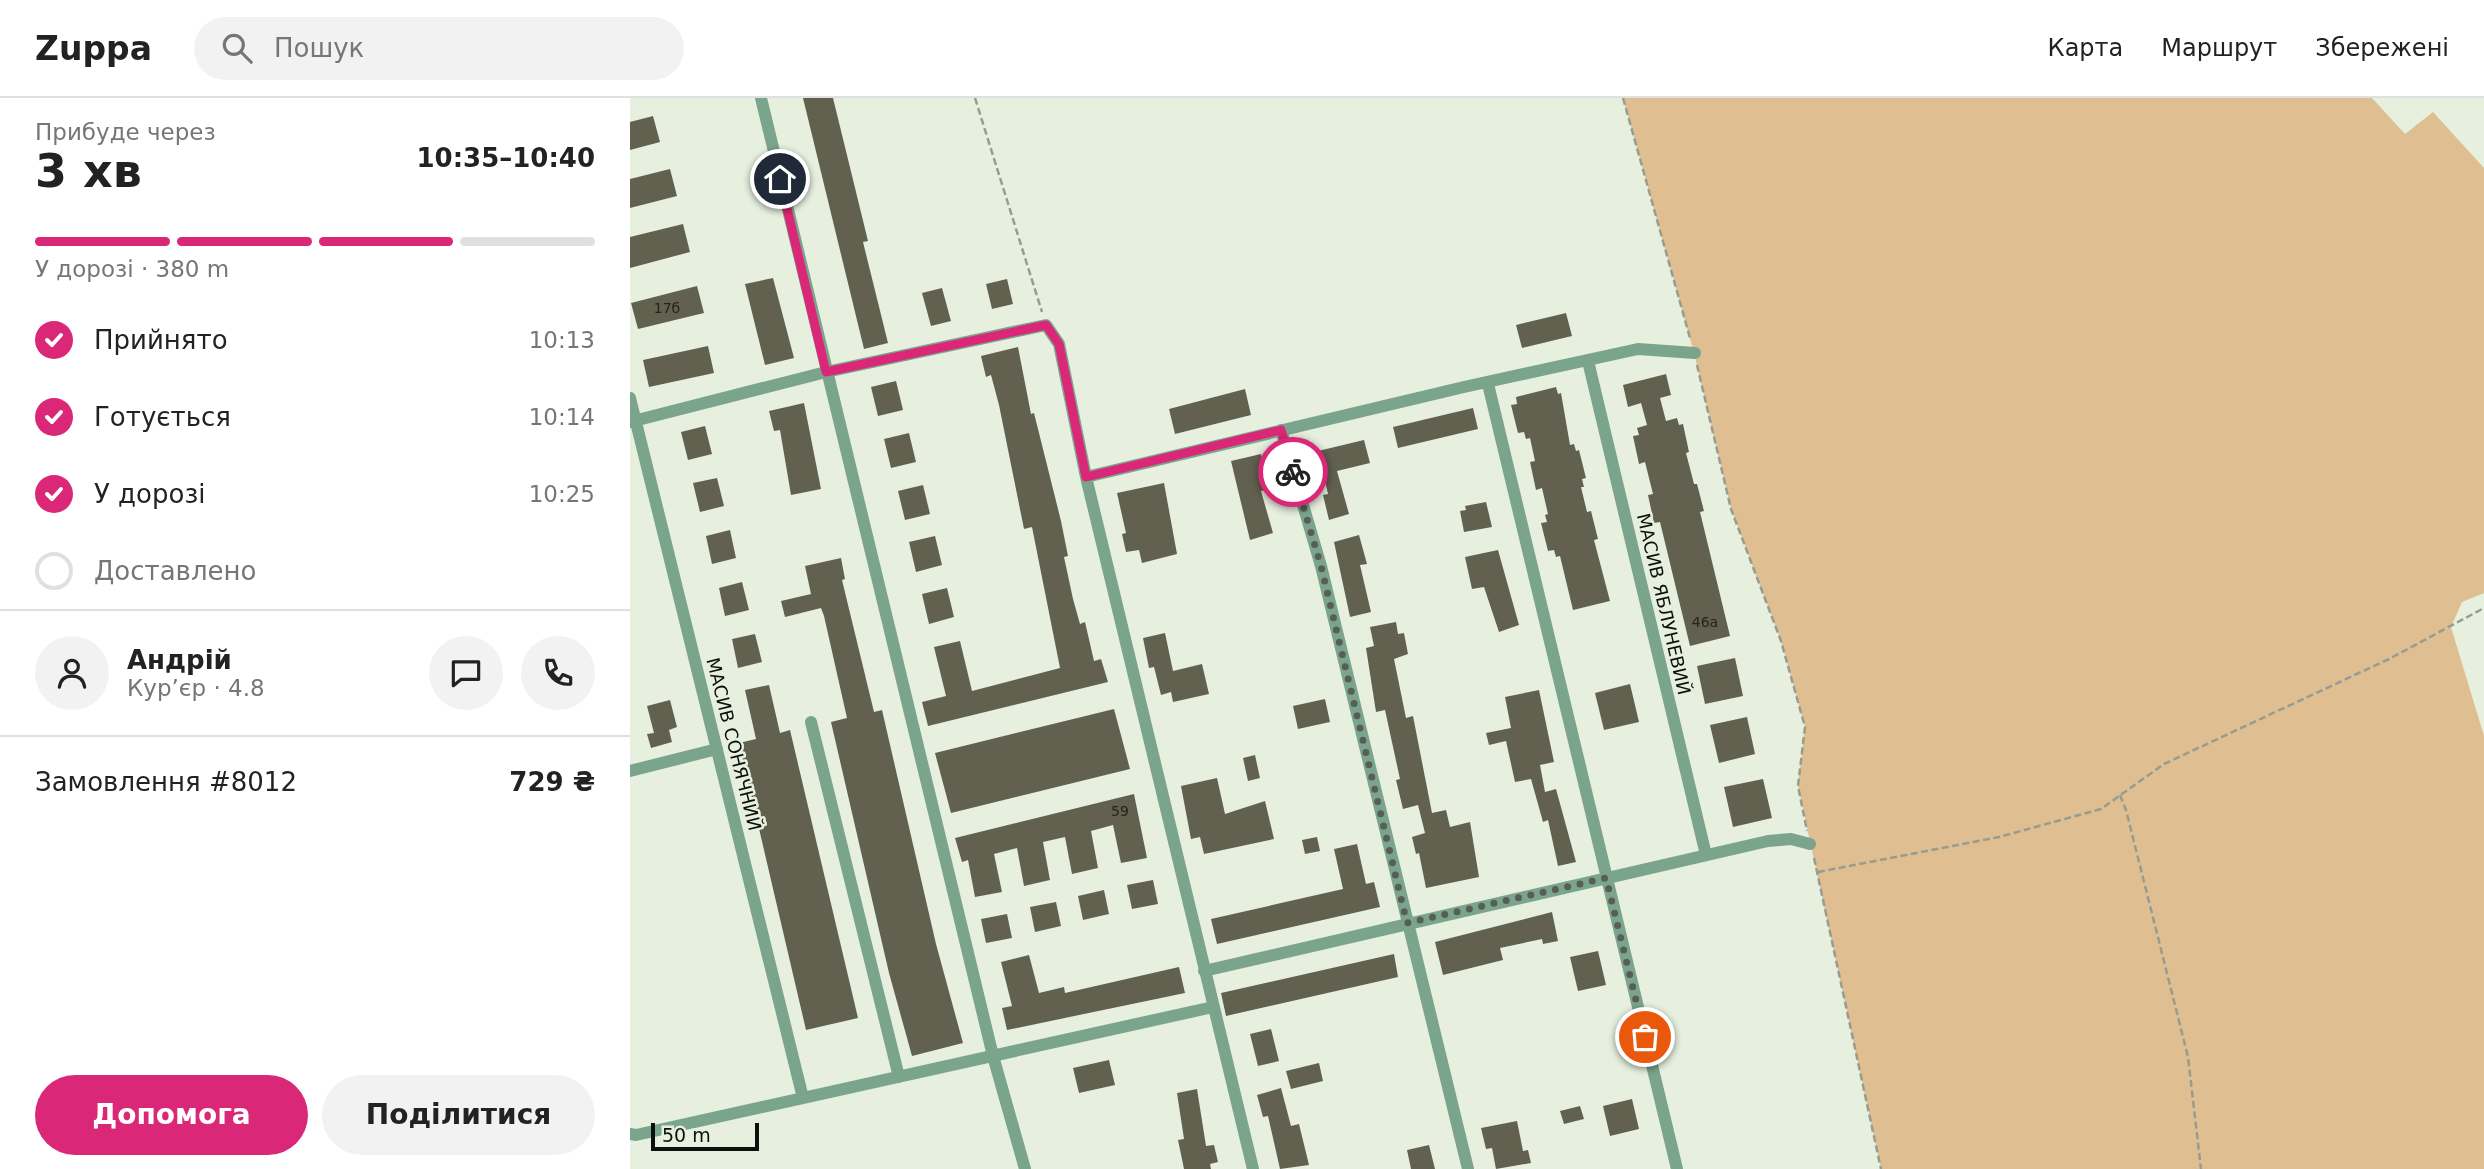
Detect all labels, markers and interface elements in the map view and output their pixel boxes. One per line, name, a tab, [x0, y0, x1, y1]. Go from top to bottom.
search box	[194, 17, 684, 80]
text: Zuppa	[35, 29, 152, 68]
icon: search	[218, 29, 256, 67]
text: Пошук	[274, 33, 364, 63]
text: Карта	[2048, 34, 2123, 62]
text: Маршрут	[2161, 34, 2277, 62]
text: Збережені	[2315, 34, 2449, 62]
text: Прибуде через	[35, 119, 216, 145]
text: 10:35–10:40	[416, 143, 595, 173]
text: 3 хв	[35, 144, 142, 198]
pin	[750, 149, 810, 209]
icon: home	[761, 160, 799, 198]
text: У дорозі · 380 m	[35, 256, 229, 282]
house number: 17б	[654, 300, 680, 316]
icon: check	[35, 321, 73, 359]
text: Прийнято	[94, 325, 228, 355]
text: 10:13	[529, 327, 595, 353]
icon: check	[35, 398, 73, 436]
text: Готується	[94, 402, 231, 432]
text: 10:14	[529, 404, 595, 430]
courier	[1258, 437, 1328, 507]
icon: bike	[1274, 453, 1312, 491]
icon: check	[35, 475, 73, 513]
text: У дорозі	[94, 479, 205, 509]
text: 10:25	[529, 481, 595, 507]
street label: МАСИВ ЯБЛУНЕВИЙ	[1633, 511, 1695, 697]
text: Доставлено	[94, 556, 256, 586]
house number: 46а	[1692, 614, 1718, 630]
button: person	[35, 636, 109, 710]
button: chat	[429, 636, 503, 710]
button: phone	[521, 636, 595, 710]
text: Андрій	[127, 645, 232, 675]
street label: МАСИВ СОНЯЧНИЙ	[702, 655, 766, 833]
text: Кур’єр · 4.8	[127, 675, 265, 701]
text: Замовлення #8012	[35, 767, 297, 797]
text: 729 ₴	[509, 767, 595, 797]
house number: 59	[1111, 803, 1129, 819]
pin	[1615, 1007, 1675, 1067]
icon: bag	[1626, 1018, 1664, 1056]
button: Допомога	[35, 1075, 308, 1155]
button: Поділитися	[322, 1075, 595, 1155]
scale bar	[651, 1120, 760, 1152]
text: 50 m	[662, 1124, 711, 1146]

